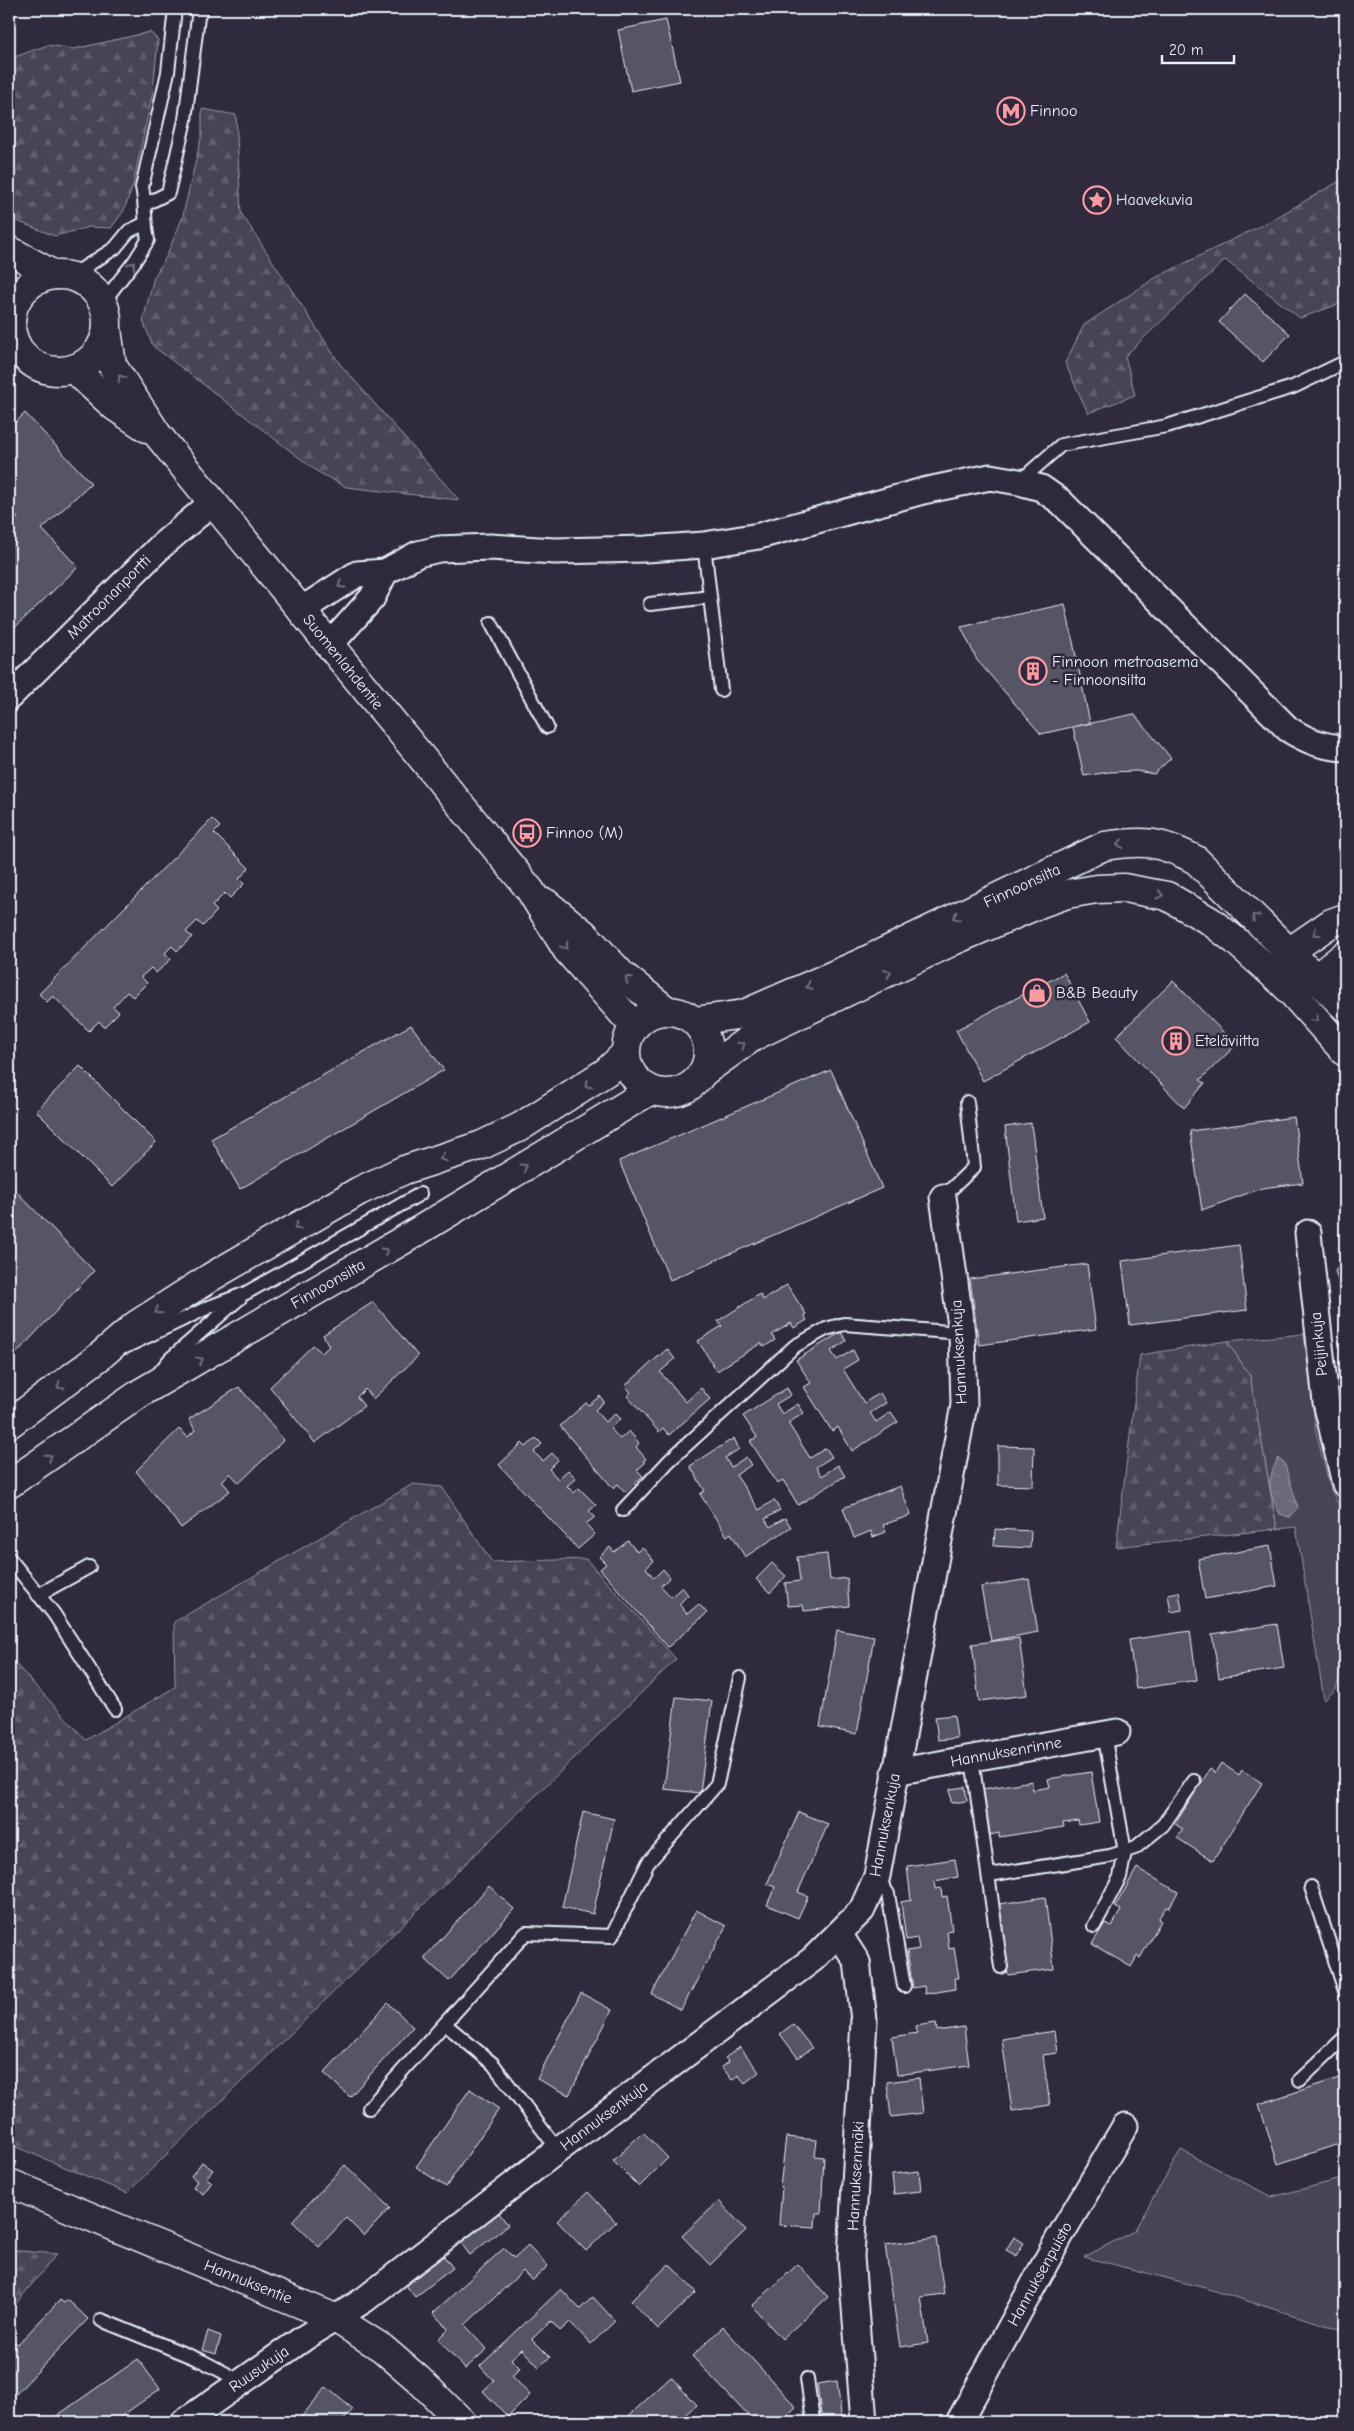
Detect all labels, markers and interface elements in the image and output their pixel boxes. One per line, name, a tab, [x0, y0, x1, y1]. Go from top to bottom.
scale bar	[1162, 32, 1234, 64]
text: 20 m	[1169, 41, 1203, 59]
metro station icon: Finnoo	[996, 96, 1026, 126]
place label: Finnoo	[1030, 102, 1078, 120]
place icon: Haavekuvia	[1082, 185, 1112, 215]
place label: Haavekuvia	[1116, 191, 1193, 209]
one-way arrow	[126, 262, 134, 271]
one-way arrow	[118, 375, 127, 384]
street label: Matroonanportti	[63, 551, 155, 643]
one-way arrow	[337, 578, 346, 588]
street label: Suomenlahdentie	[299, 611, 387, 713]
place label: Finnoon metroasema - Finnoonsilta	[1052, 653, 1198, 689]
building icon: Finnoon metroasema - Finnoonsilta	[1018, 656, 1048, 686]
bus stop icon: Finnoo (M)	[512, 818, 542, 848]
place label: Finnoo (M)	[546, 824, 623, 842]
one-way arrow	[1115, 838, 1124, 848]
street label: Finnoonsilta	[981, 860, 1063, 912]
one-way arrow	[1156, 889, 1164, 899]
one-way arrow	[952, 911, 961, 921]
one-way arrow	[1252, 914, 1261, 923]
one-way arrow	[1312, 927, 1322, 936]
one-way arrow	[559, 940, 568, 949]
one-way arrow	[883, 968, 892, 979]
one-way arrow	[625, 977, 634, 985]
shop icon: B&B Beauty	[1022, 978, 1052, 1008]
one-way arrow	[805, 979, 814, 990]
place label: B&B Beauty	[1056, 984, 1138, 1002]
one-way arrow	[1310, 1013, 1319, 1022]
building icon: Eteläviitta	[1161, 1026, 1191, 1056]
place label: Eteläviitta	[1195, 1032, 1259, 1050]
one-way arrow	[736, 1042, 746, 1051]
one-way arrow	[584, 1078, 593, 1088]
one-way arrow	[440, 1152, 448, 1162]
one-way arrow	[519, 1163, 528, 1173]
one-way arrow	[293, 1220, 302, 1230]
one-way arrow	[380, 1247, 389, 1257]
street label: Finnoonsilta	[288, 1256, 368, 1312]
street label: Hannuksenkuja	[947, 1299, 971, 1405]
one-way arrow	[154, 1305, 164, 1314]
street label: Peijinkuja	[1307, 1311, 1331, 1377]
one-way arrow	[195, 1356, 204, 1366]
one-way arrow	[56, 1380, 66, 1389]
one-way arrow	[43, 1454, 53, 1463]
street label: Hannuksenrinne	[949, 1733, 1063, 1771]
street label: Hannuksenkuja	[866, 1772, 904, 1878]
street label: Hannuksenkuja	[557, 2077, 651, 2155]
street label: Hannuksenmäki	[844, 2121, 868, 2231]
street label: Hannuksenpuisto	[1004, 2219, 1076, 2329]
street label: Hannuksentie	[201, 2256, 295, 2308]
street label: Ruusukuja	[226, 2342, 292, 2396]

